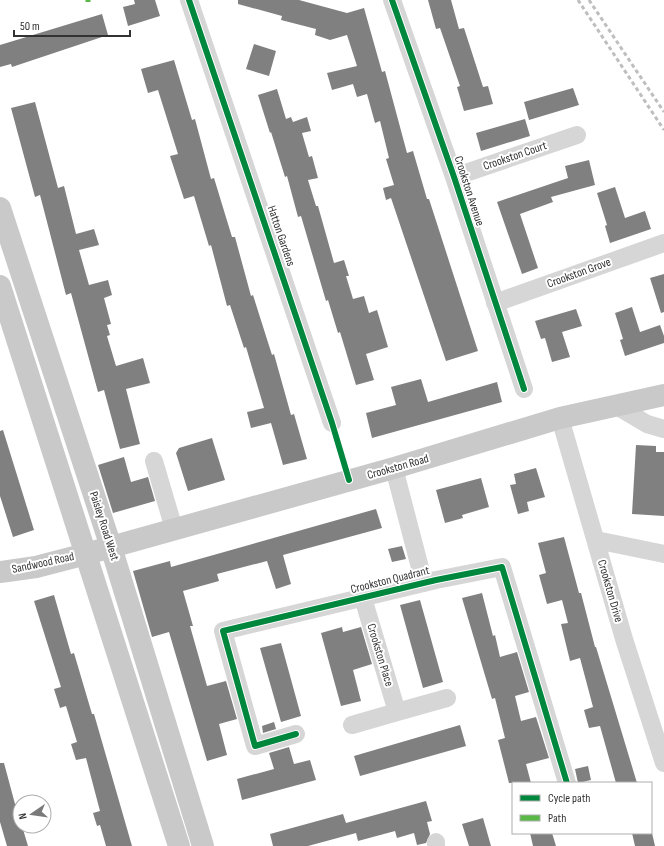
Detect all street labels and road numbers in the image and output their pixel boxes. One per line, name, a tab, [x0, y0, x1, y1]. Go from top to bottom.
street label: Crookston Court	[481, 138, 549, 174]
street label: Crookston Avenue	[451, 154, 487, 228]
street label: Hatton Gardens	[264, 204, 298, 268]
street label: Crookston Grove	[545, 254, 613, 291]
street label: Crookston Road	[366, 451, 430, 483]
street label: Paisley Road West	[86, 489, 122, 563]
street label: Sandwood Road	[10, 549, 76, 577]
street label: Crookston Drive	[594, 558, 626, 624]
street label: Crookston Quadrant	[349, 563, 431, 597]
street label: Crookston Place	[363, 622, 397, 688]

